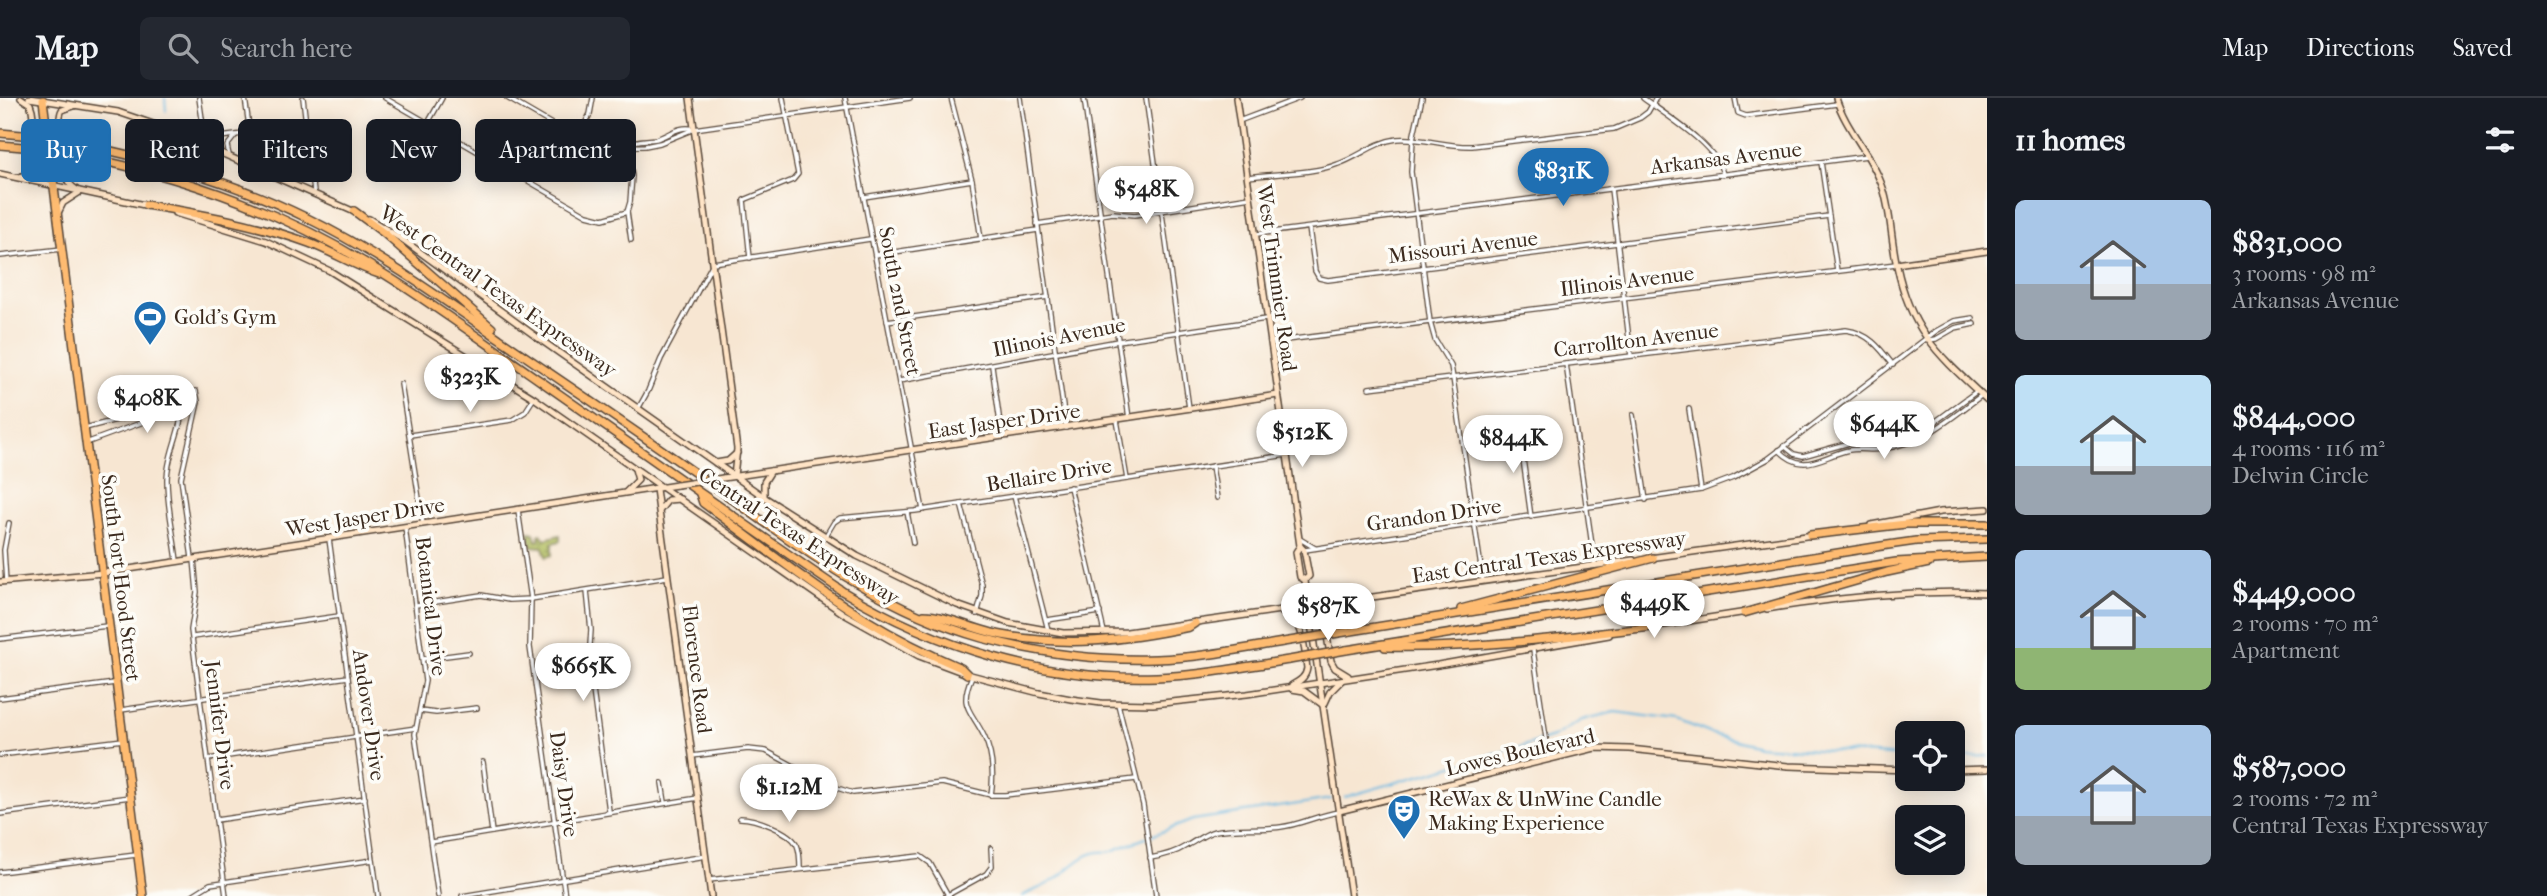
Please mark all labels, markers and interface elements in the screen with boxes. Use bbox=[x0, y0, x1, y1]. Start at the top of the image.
search box bbox=[140, 17, 630, 80]
text: Map bbox=[35, 29, 98, 68]
icon: search bbox=[164, 29, 202, 67]
text: Search here bbox=[220, 33, 352, 64]
text: Map bbox=[2222, 34, 2268, 62]
text: Directions bbox=[2306, 34, 2414, 62]
text: Saved bbox=[2452, 34, 2512, 62]
chip: Buy bbox=[21, 119, 111, 182]
chip: Rent bbox=[125, 119, 224, 182]
chip: Filters bbox=[238, 119, 352, 182]
chip: New bbox=[366, 119, 461, 182]
chip: Apartment bbox=[475, 119, 636, 182]
icon: filters bbox=[2481, 121, 2519, 159]
text: 11 homes bbox=[2015, 123, 2125, 158]
street label: Arkansas Avenue bbox=[1648, 137, 1803, 179]
pin: $831K bbox=[1514, 148, 1612, 208]
text: $831K bbox=[1534, 157, 1592, 184]
pin: $548K bbox=[1097, 166, 1195, 226]
text: $548K bbox=[1114, 175, 1178, 202]
street label: West Trimmier Road bbox=[1252, 182, 1302, 374]
street label: West Central Texas Expressway bbox=[374, 199, 622, 383]
street label: South 2nd Street bbox=[874, 225, 926, 378]
text: $831,000 bbox=[2232, 225, 2342, 260]
street label: Missouri Avenue bbox=[1387, 226, 1539, 268]
icon: home bbox=[2071, 228, 2155, 312]
text: 3 rooms · 98 m² bbox=[2232, 260, 2376, 287]
street label: Illinois Avenue bbox=[1559, 261, 1695, 301]
text: Arkansas Avenue bbox=[2232, 287, 2399, 314]
sports icon: Gold's Gym bbox=[131, 298, 169, 347]
place label: Gold's Gym bbox=[174, 305, 277, 329]
street label: Illinois Avenue bbox=[991, 312, 1127, 362]
street label: Carrollton Avenue bbox=[1552, 318, 1720, 362]
pin: $323K bbox=[421, 354, 519, 414]
text: $323K bbox=[440, 363, 500, 390]
pin: $408K bbox=[98, 376, 196, 435]
text: $408K bbox=[113, 384, 181, 411]
street label: East Jasper Drive bbox=[926, 398, 1082, 444]
text: $844,000 bbox=[2232, 400, 2356, 435]
pin: $644K bbox=[1835, 402, 1933, 461]
icon: home bbox=[2071, 403, 2155, 487]
pin: $512K bbox=[1253, 410, 1351, 469]
text: $644K bbox=[1849, 410, 1919, 437]
pin: $844K bbox=[1464, 416, 1562, 475]
text: $512K bbox=[1272, 418, 1332, 445]
text: $844K bbox=[1479, 424, 1547, 451]
text: 4 rooms · 116 m² bbox=[2232, 435, 2385, 462]
street label: Bellaire Drive bbox=[985, 453, 1113, 497]
street label: Central Texas Expressway bbox=[694, 462, 904, 610]
text: Delwin Circle bbox=[2232, 462, 2369, 489]
street label: South Fort Hood Street bbox=[96, 473, 146, 684]
street label: West Jasper Drive bbox=[283, 493, 446, 542]
street label: Grandon Drive bbox=[1365, 494, 1503, 536]
street label: East Central Texas Expressway bbox=[1410, 526, 1688, 588]
street label: Botanical Drive bbox=[411, 535, 451, 677]
text: $449,000 bbox=[2232, 575, 2356, 610]
icon: home bbox=[2071, 578, 2155, 662]
pin: $449K bbox=[1605, 580, 1703, 640]
pin: $587K bbox=[1279, 584, 1377, 643]
text: $449K bbox=[1620, 589, 1688, 616]
text: $587K bbox=[1297, 592, 1359, 619]
street label: Florence Road bbox=[677, 603, 717, 735]
text: 2 rooms · 70 m² bbox=[2232, 610, 2378, 637]
text: Apartment bbox=[2232, 637, 2340, 664]
pin: $665K bbox=[534, 644, 632, 703]
street label: Andover Drive bbox=[348, 647, 390, 782]
text: $665K bbox=[551, 652, 615, 679]
street label: Jennifer Drive bbox=[200, 657, 240, 791]
map controls bbox=[1895, 721, 1965, 875]
button: locate bbox=[1895, 721, 1965, 791]
street label: Lowes Boulevard bbox=[1443, 723, 1598, 781]
street label: Daisy Drive bbox=[545, 730, 583, 838]
text: $587,000 bbox=[2232, 750, 2346, 785]
icon: home bbox=[2071, 753, 2155, 837]
pin: $1.12M bbox=[732, 764, 846, 824]
text: $1.12M bbox=[756, 773, 822, 800]
text: 2 rooms · 72 m² bbox=[2232, 785, 2377, 812]
place label: ReWax & UnWine Candle Making Experience bbox=[1428, 787, 1662, 835]
theatre icon: ReWax & UnWine Candle Making Experience bbox=[1385, 792, 1423, 841]
button: layers bbox=[1895, 805, 1965, 875]
text: Central Texas Expressway bbox=[2232, 812, 2489, 839]

